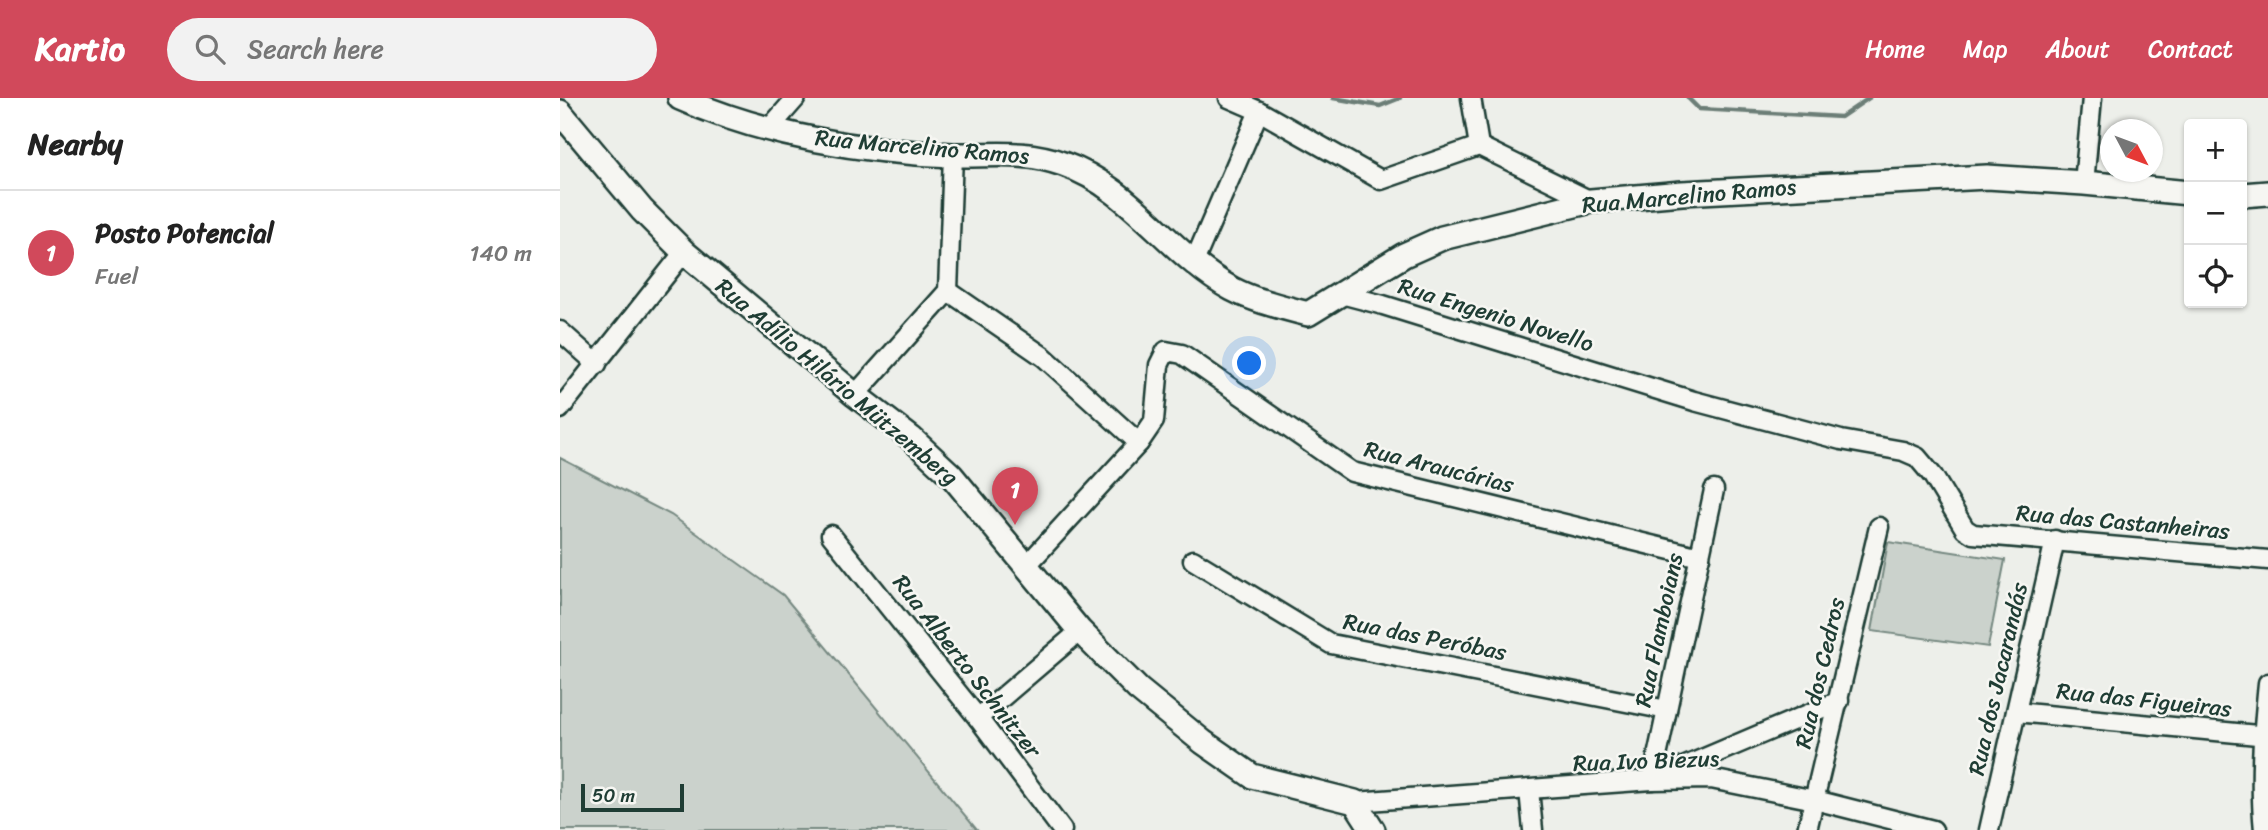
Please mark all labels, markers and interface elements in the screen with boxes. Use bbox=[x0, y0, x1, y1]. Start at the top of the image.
search box bbox=[167, 18, 657, 81]
text: Kartio bbox=[35, 20, 125, 78]
text: Search here bbox=[247, 26, 384, 72]
text: Home bbox=[1865, 28, 1925, 70]
text: Map bbox=[1963, 28, 2007, 70]
text: About bbox=[2045, 28, 2110, 70]
text: Contact bbox=[2148, 28, 2233, 70]
icon: search bbox=[191, 30, 229, 68]
text: Nearby bbox=[28, 117, 123, 171]
street label: Rua Marcelino Ramos bbox=[813, 117, 1031, 177]
north arrow bbox=[2100, 119, 2163, 182]
map controls bbox=[2184, 119, 2247, 308]
button: + bbox=[2184, 119, 2247, 182]
street label: Rua Marcelino Ramos bbox=[1580, 166, 1798, 226]
button: − bbox=[2184, 182, 2247, 245]
text: Posto Potencial bbox=[95, 210, 274, 256]
text: 1 bbox=[46, 233, 56, 274]
text: 140 m bbox=[470, 233, 532, 274]
button: locate bbox=[2184, 245, 2247, 308]
text: Fuel bbox=[95, 256, 138, 297]
street label: Rua Engenio Novello bbox=[1393, 266, 1599, 364]
street label: Rua Adílio Hilário Mützemberg bbox=[706, 267, 968, 497]
your location bbox=[1232, 346, 1266, 380]
street label: Rua Araucárias bbox=[1360, 429, 1519, 506]
pin: 1 bbox=[992, 467, 1038, 525]
street label: Rua das Castanheiras bbox=[2014, 492, 2232, 552]
street label: Rua Flamboians bbox=[1623, 549, 1695, 711]
street label: Rua Alberto Schnitzer bbox=[882, 565, 1053, 768]
street label: Rua dos Jacarandás bbox=[1956, 578, 2040, 780]
street label: Rua dos Cedros bbox=[1783, 593, 1857, 753]
street label: Rua das Peróbas bbox=[1340, 601, 1511, 673]
street label: Rua das Figueiras bbox=[2054, 670, 2234, 730]
street label: Rua Ivo Biezus bbox=[1572, 738, 1720, 784]
text: 50 m bbox=[592, 779, 635, 812]
scale bar bbox=[581, 781, 684, 813]

